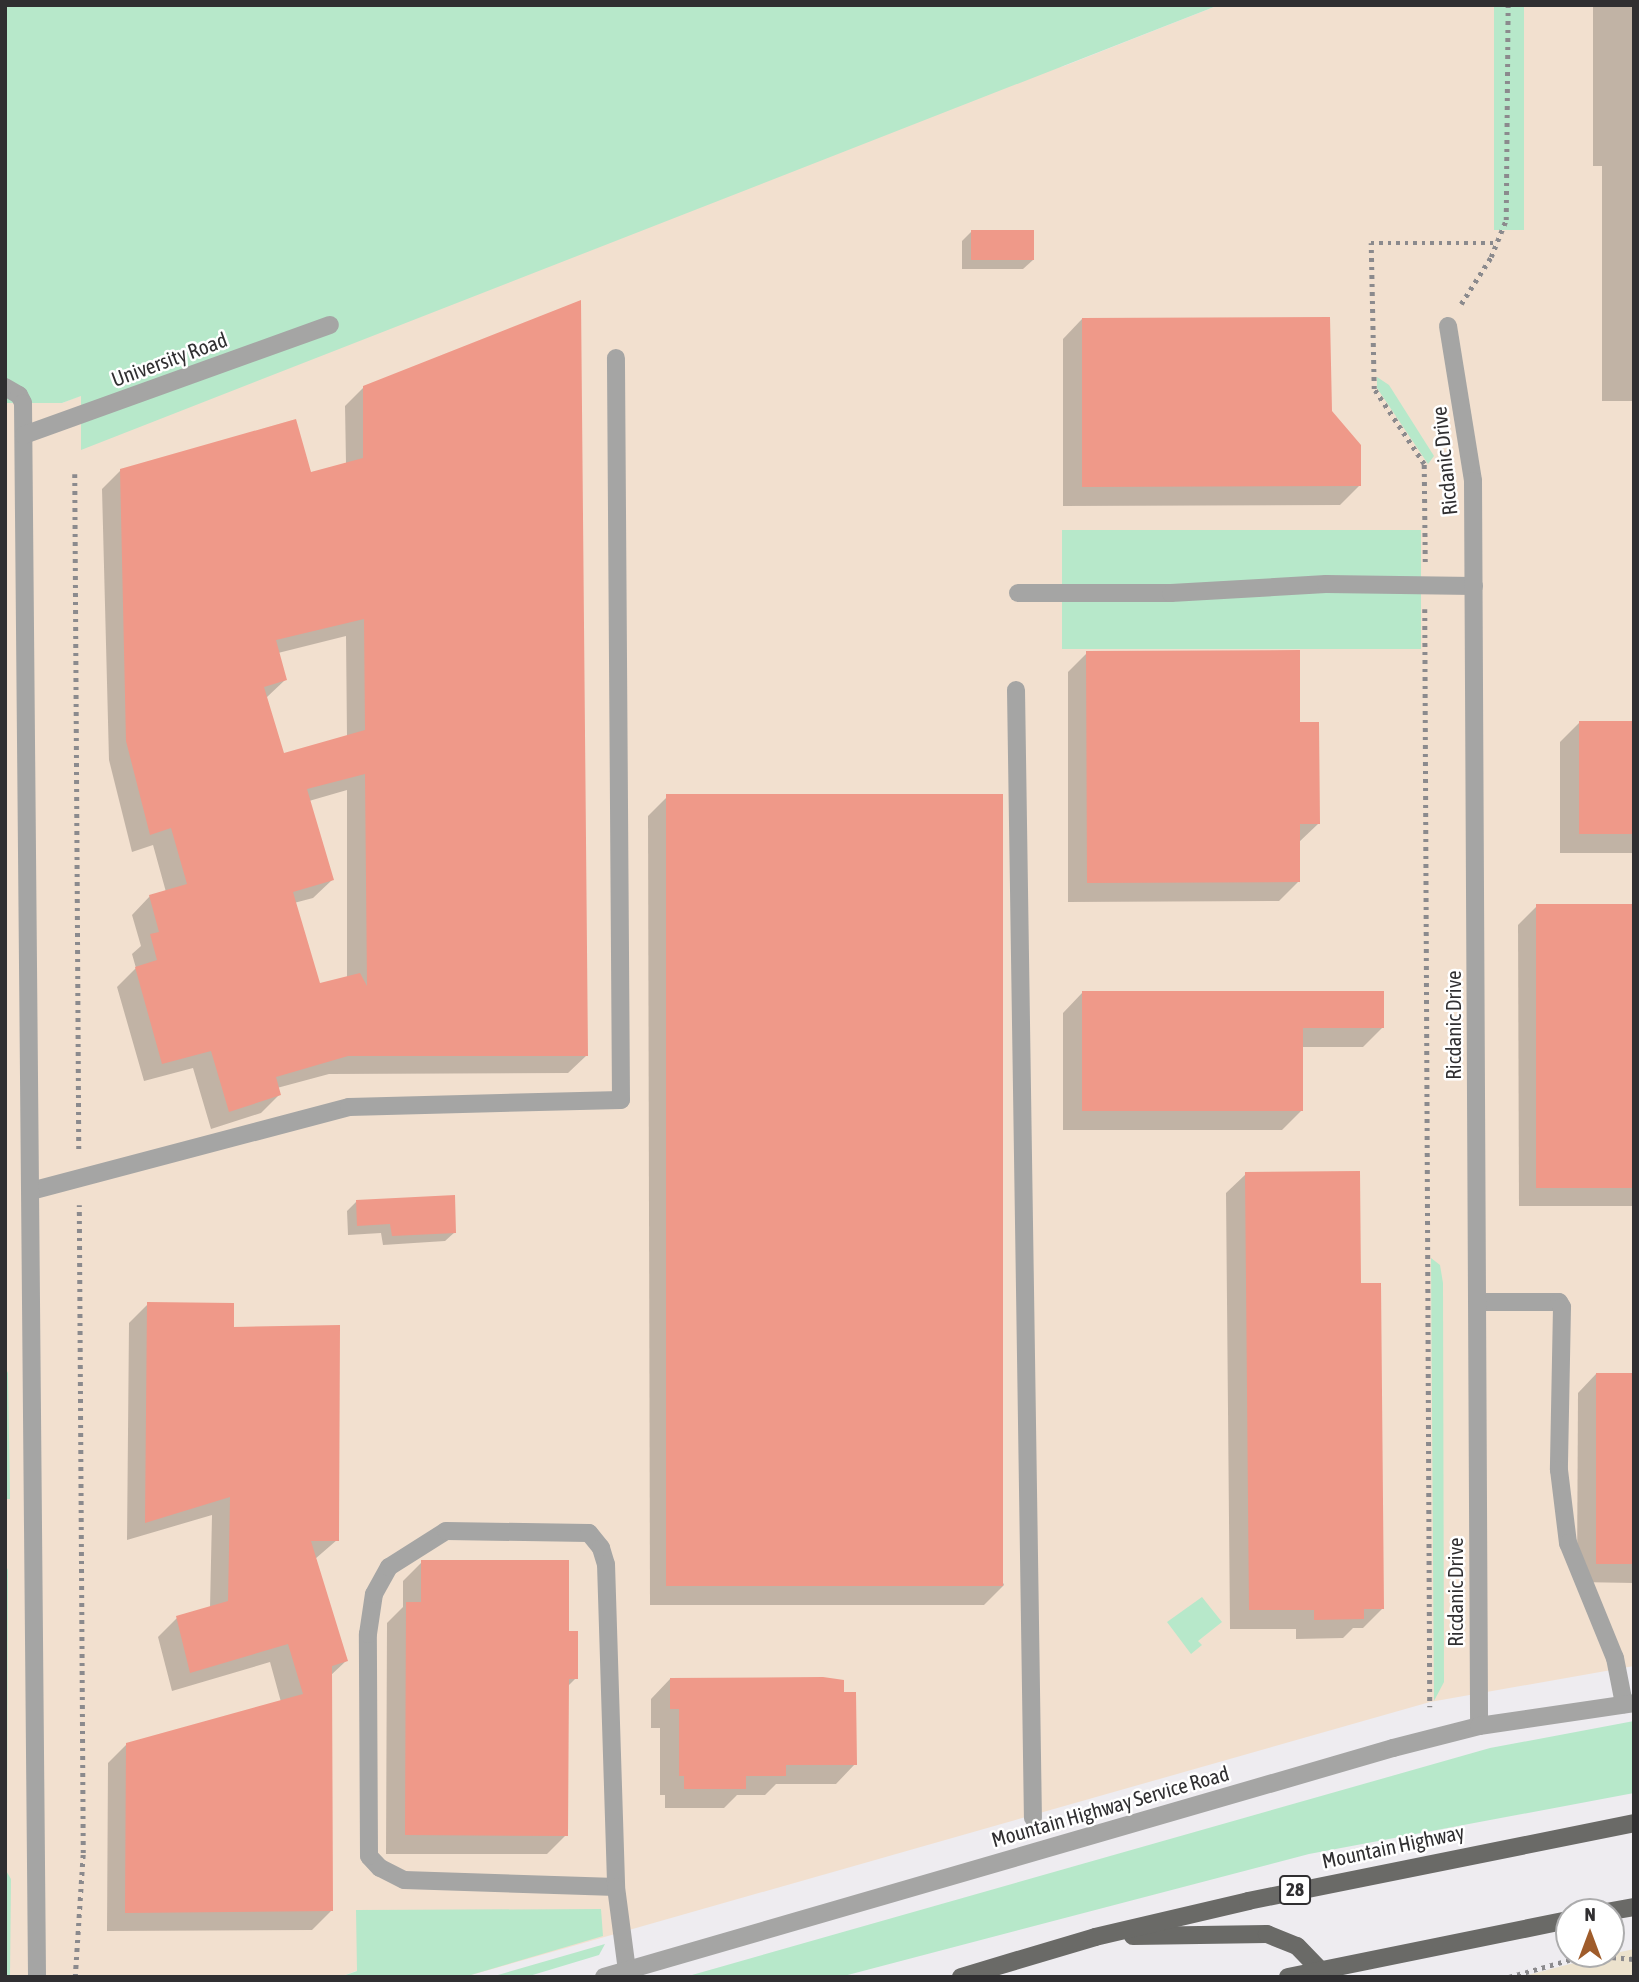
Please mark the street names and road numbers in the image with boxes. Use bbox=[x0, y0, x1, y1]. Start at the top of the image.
street label: University Road bbox=[108, 326, 230, 392]
street label: Ricdanic Drive bbox=[1426, 405, 1462, 517]
street label: Ricdanic Drive bbox=[1440, 970, 1466, 1080]
street label: Ricdanic Drive bbox=[1442, 1537, 1468, 1647]
street label: Mountain Highway Service Road bbox=[988, 1760, 1232, 1852]
street label: Mountain Highway bbox=[1319, 1819, 1467, 1873]
road number: 28 bbox=[1278, 1874, 1312, 1906]

